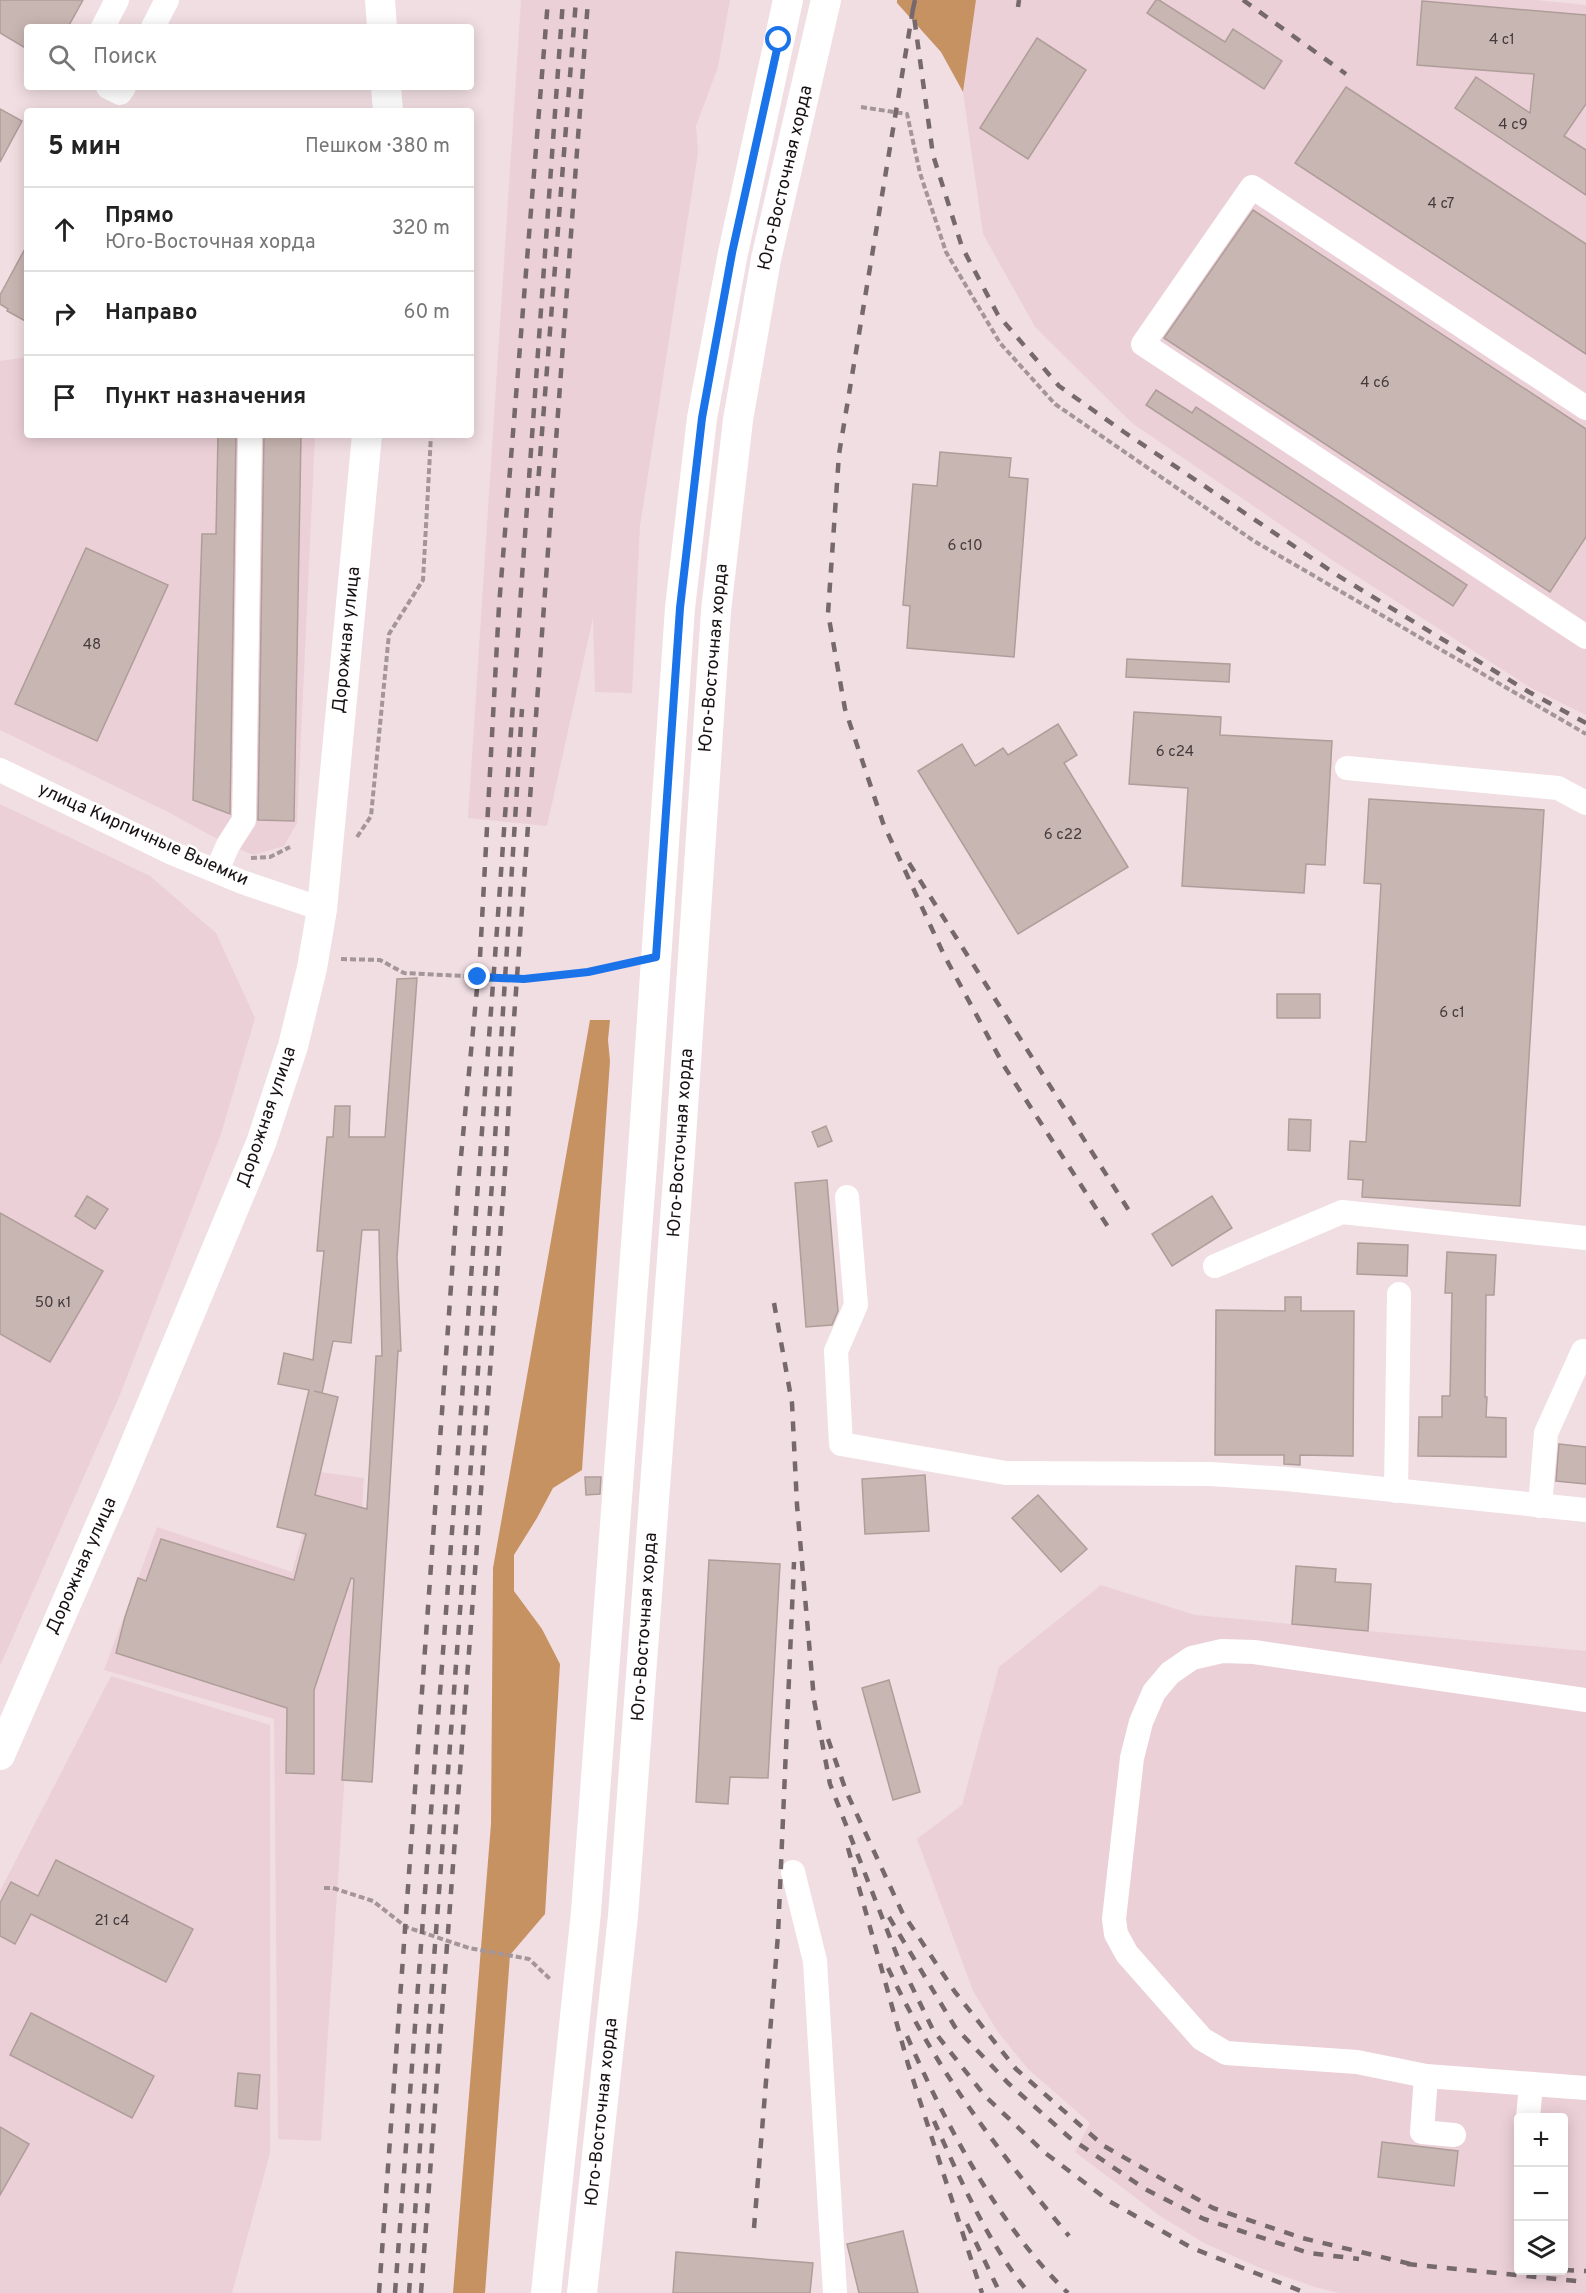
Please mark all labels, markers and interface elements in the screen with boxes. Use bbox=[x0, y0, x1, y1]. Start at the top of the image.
search box bbox=[24, 24, 474, 90]
route start bbox=[765, 26, 791, 52]
house number: 4 с1 bbox=[1489, 31, 1515, 50]
icon: search bbox=[45, 41, 78, 74]
text: Поиск bbox=[93, 44, 157, 71]
street label: Юго-Восточная хорда bbox=[753, 83, 819, 273]
house number: 4 с9 bbox=[1498, 116, 1528, 135]
text: 5 мин bbox=[48, 131, 121, 164]
text: Пешком · 380 m bbox=[305, 134, 450, 160]
house number: 4 с7 bbox=[1428, 195, 1455, 214]
text: Прямо bbox=[105, 203, 174, 230]
icon: ahead bbox=[48, 213, 81, 246]
text: 320 m bbox=[392, 216, 450, 242]
text: Юго-Восточная хорда bbox=[105, 230, 316, 256]
icon: right bbox=[48, 297, 81, 330]
text: Направо bbox=[105, 300, 197, 327]
text: 60 m bbox=[404, 300, 450, 326]
house number: 4 с6 bbox=[1360, 374, 1390, 393]
icon: arrive bbox=[48, 381, 81, 414]
text: Пункт назначения bbox=[105, 384, 306, 411]
house number: 6 с10 bbox=[947, 537, 983, 556]
street label: Юго-Восточная хорда bbox=[694, 563, 734, 753]
street label: Дорожная улица bbox=[328, 565, 366, 715]
house number: 48 bbox=[83, 636, 101, 655]
house number: 6 с24 bbox=[1156, 743, 1194, 762]
street label: улица Кирпичные Выемки bbox=[34, 778, 252, 892]
house number: 6 с22 bbox=[1044, 826, 1082, 845]
route end bbox=[464, 963, 490, 989]
house number: 6 с1 bbox=[1439, 1004, 1465, 1023]
street label: Дорожная улица bbox=[232, 1043, 302, 1191]
street label: Юго-Восточная хорда bbox=[663, 1048, 699, 1238]
house number: 50 к1 bbox=[35, 1294, 71, 1313]
street label: Дорожная улица bbox=[41, 1494, 123, 1638]
street label: Юго-Восточная хорда bbox=[627, 1532, 663, 1722]
house number: 21 с4 bbox=[94, 1912, 130, 1931]
street label: Юго-Восточная хорда bbox=[581, 2017, 623, 2207]
map controls bbox=[1514, 2113, 1568, 2275]
button: + bbox=[1514, 2113, 1568, 2167]
button: − bbox=[1514, 2167, 1568, 2221]
button: layers bbox=[1514, 2221, 1568, 2275]

